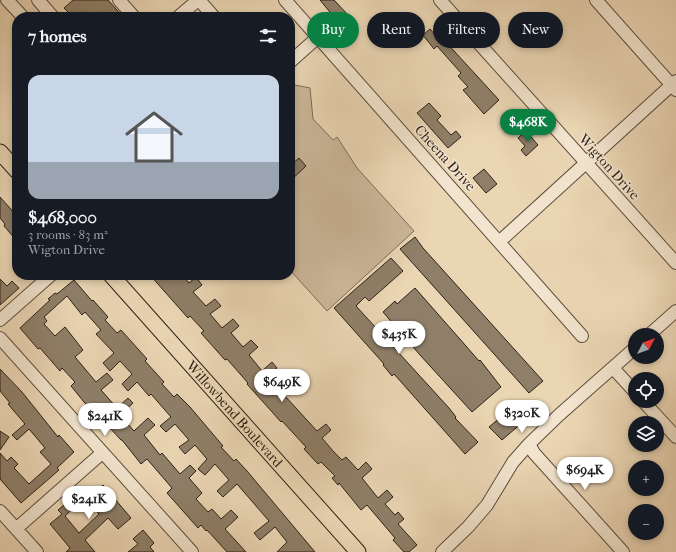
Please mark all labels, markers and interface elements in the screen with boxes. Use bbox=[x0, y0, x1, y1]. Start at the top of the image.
chip: Buy bbox=[307, 12, 359, 48]
chip: Rent bbox=[367, 12, 425, 48]
chip: Filters bbox=[433, 12, 500, 48]
chip: New bbox=[508, 12, 563, 48]
icon: filters bbox=[257, 25, 279, 47]
text: 7 homes bbox=[28, 26, 87, 46]
icon: home bbox=[118, 101, 190, 173]
pin: $468K bbox=[500, 109, 556, 143]
text: $468K bbox=[509, 114, 547, 129]
street label: Cheena Drive bbox=[411, 122, 479, 195]
street label: Wigton Drive bbox=[574, 130, 643, 203]
text: $468,000 bbox=[28, 207, 97, 227]
text: 3 rooms · 83 m² bbox=[28, 227, 108, 242]
text: Wigton Drive bbox=[28, 242, 105, 257]
pin: $435K bbox=[371, 321, 427, 355]
text: $435K bbox=[381, 326, 417, 341]
north arrow bbox=[628, 328, 664, 364]
map controls bbox=[628, 328, 664, 540]
street label: Willowbend Boulevard bbox=[182, 356, 287, 471]
pin: $649K bbox=[254, 369, 310, 403]
button: locate bbox=[628, 372, 664, 408]
text: $649K bbox=[263, 374, 301, 389]
pin: $320K bbox=[494, 400, 550, 434]
pin: $241K bbox=[77, 403, 133, 437]
text: $320K bbox=[504, 405, 540, 420]
text: $241K bbox=[87, 408, 123, 423]
button: layers bbox=[628, 416, 664, 452]
pin: $694K bbox=[557, 457, 613, 491]
button: + bbox=[628, 460, 664, 496]
text: $694K bbox=[566, 462, 604, 477]
pin: $241K bbox=[61, 486, 117, 520]
text: $241K bbox=[71, 491, 107, 506]
button: − bbox=[628, 504, 664, 540]

